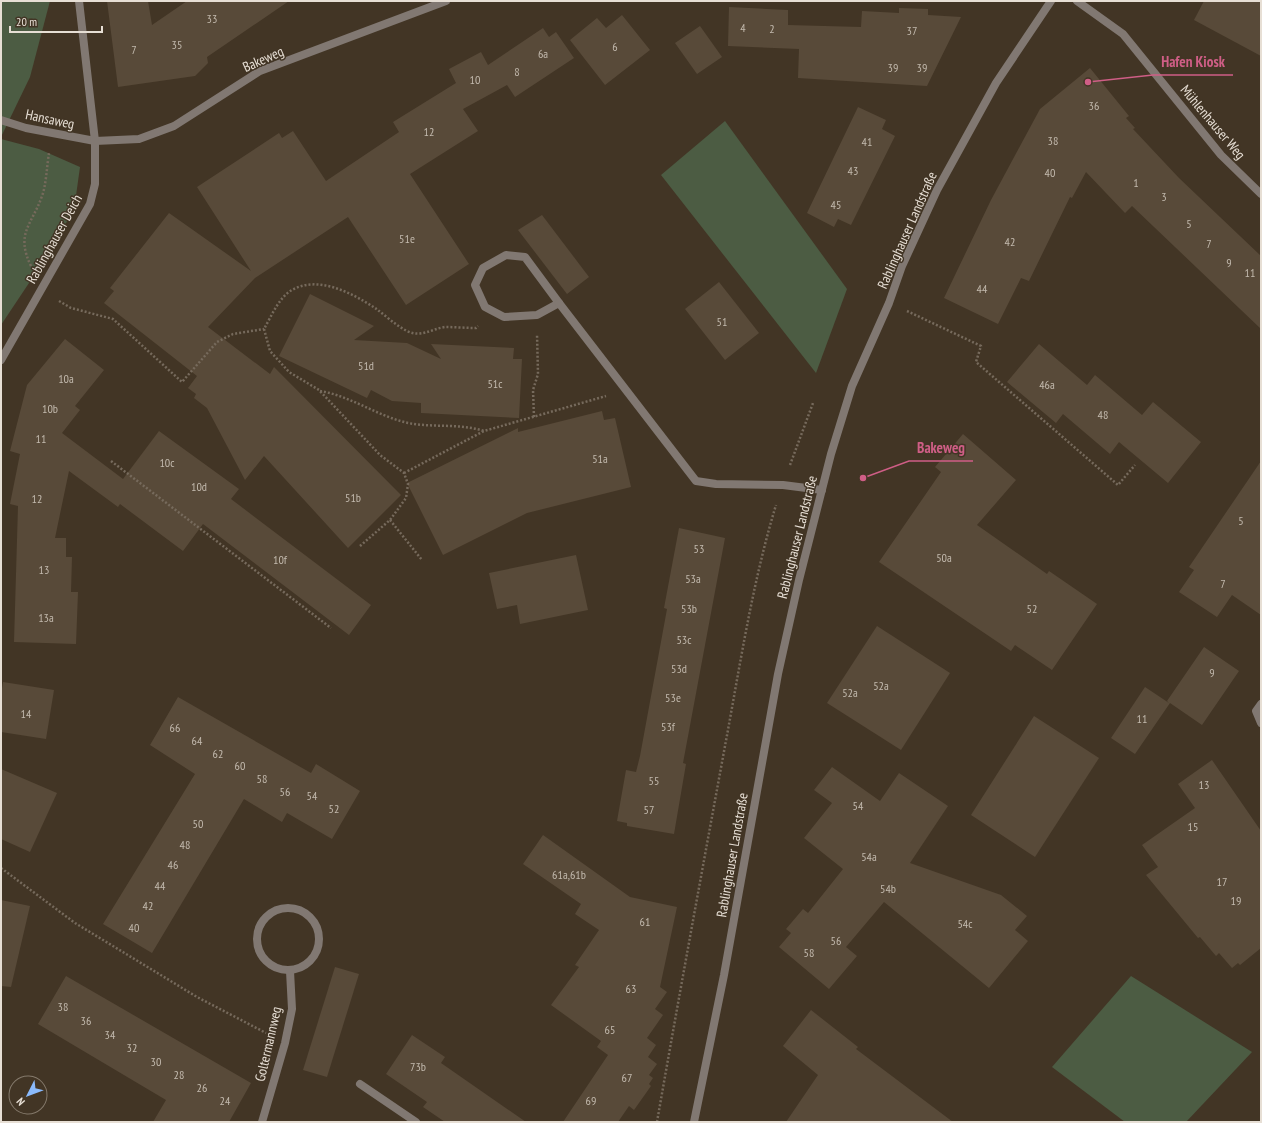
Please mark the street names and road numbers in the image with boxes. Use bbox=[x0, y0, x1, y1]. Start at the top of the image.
street label: Bakeweg bbox=[240, 42, 286, 76]
street label: Mühlenhauser Weg bbox=[1177, 81, 1249, 163]
street label: Hansaweg bbox=[24, 105, 76, 133]
street label: Rablinghauser Landstraße bbox=[873, 169, 941, 291]
street label: Rablinghauser Deich bbox=[22, 191, 86, 287]
street label: Rablinghauser Landstraße bbox=[773, 473, 821, 600]
street label: Rablinghauser Landstraße bbox=[712, 791, 752, 919]
street label: Goltermannweg bbox=[251, 1005, 285, 1083]

